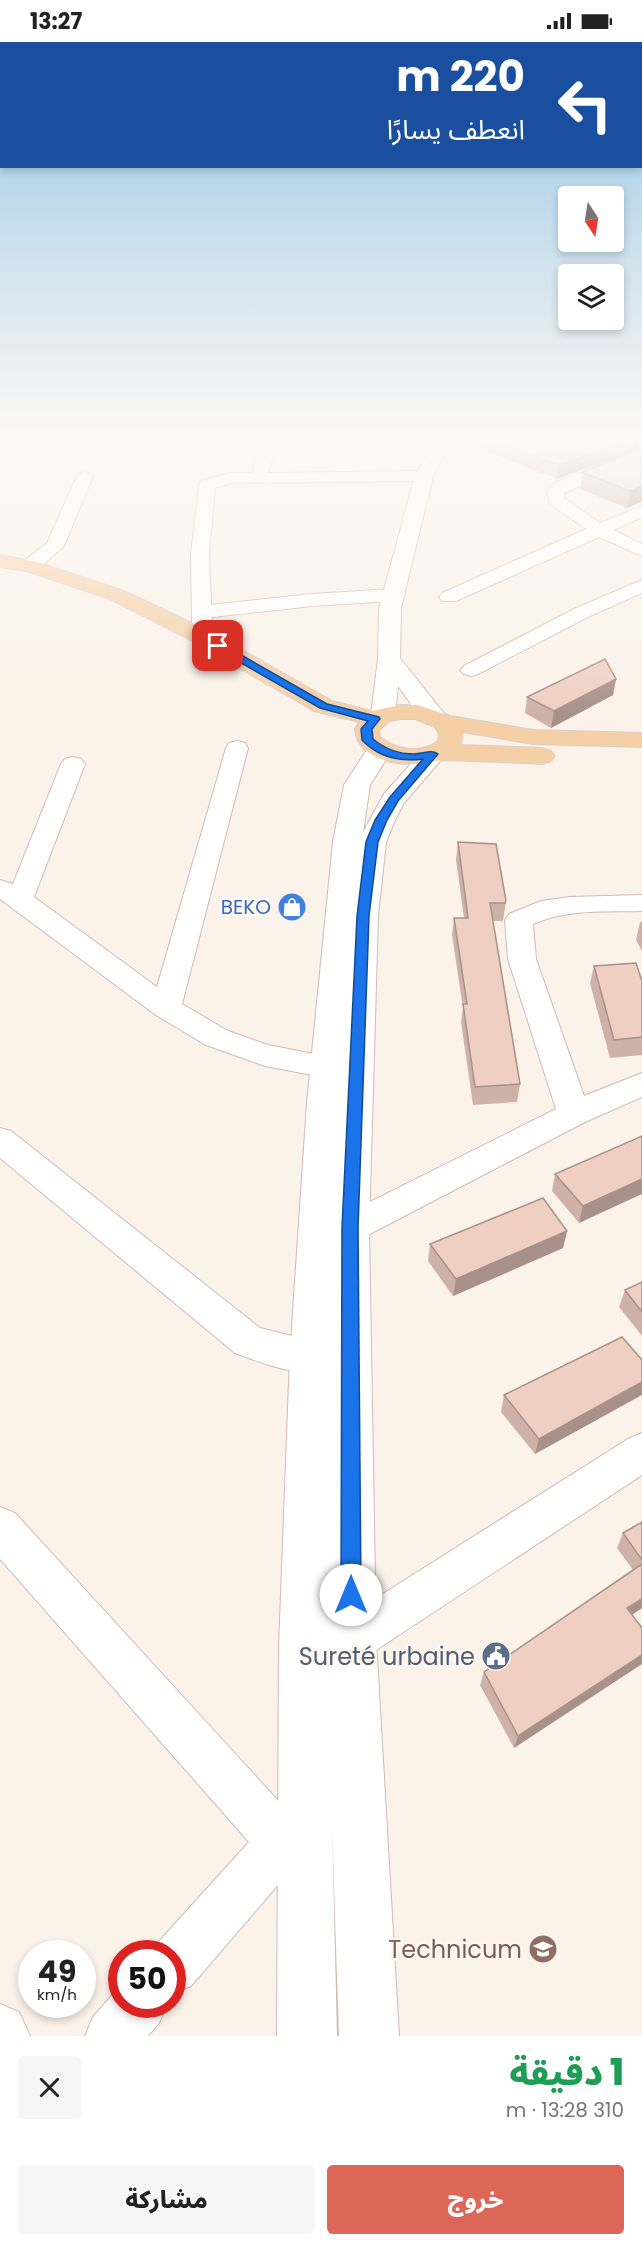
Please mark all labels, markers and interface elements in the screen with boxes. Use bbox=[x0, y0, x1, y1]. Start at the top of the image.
text: 13:27 bbox=[30, 6, 82, 37]
text: 220 m bbox=[396, 47, 525, 106]
icon: left bbox=[546, 66, 624, 144]
text: انعطف يسارًا bbox=[387, 111, 525, 148]
north arrow bbox=[558, 186, 624, 252]
map controls bbox=[558, 186, 624, 330]
button: layers bbox=[558, 264, 624, 330]
pin bbox=[192, 620, 243, 671]
icon: arrive bbox=[201, 629, 234, 662]
shop icon: BEKO bbox=[276, 891, 308, 923]
place label: BEKO bbox=[221, 893, 271, 921]
position arrow bbox=[319, 1563, 383, 1627]
place label: Sureté urbaine bbox=[299, 1640, 475, 1673]
public building icon: Sureté urbaine bbox=[480, 1640, 512, 1672]
place label: Technicum bbox=[388, 1933, 522, 1966]
school or university icon: Technicum bbox=[527, 1933, 559, 1965]
speed limit sign: 50 bbox=[108, 1940, 186, 2018]
text: 49 bbox=[38, 1950, 76, 1993]
text: km/h bbox=[37, 1984, 77, 2005]
text: 1 دقيقة bbox=[509, 2047, 624, 2098]
button: close bbox=[18, 2056, 81, 2119]
text: 310 m · 13:28 bbox=[506, 2096, 624, 2124]
button: مشاركة bbox=[18, 2165, 315, 2234]
button: خروج bbox=[327, 2165, 624, 2234]

